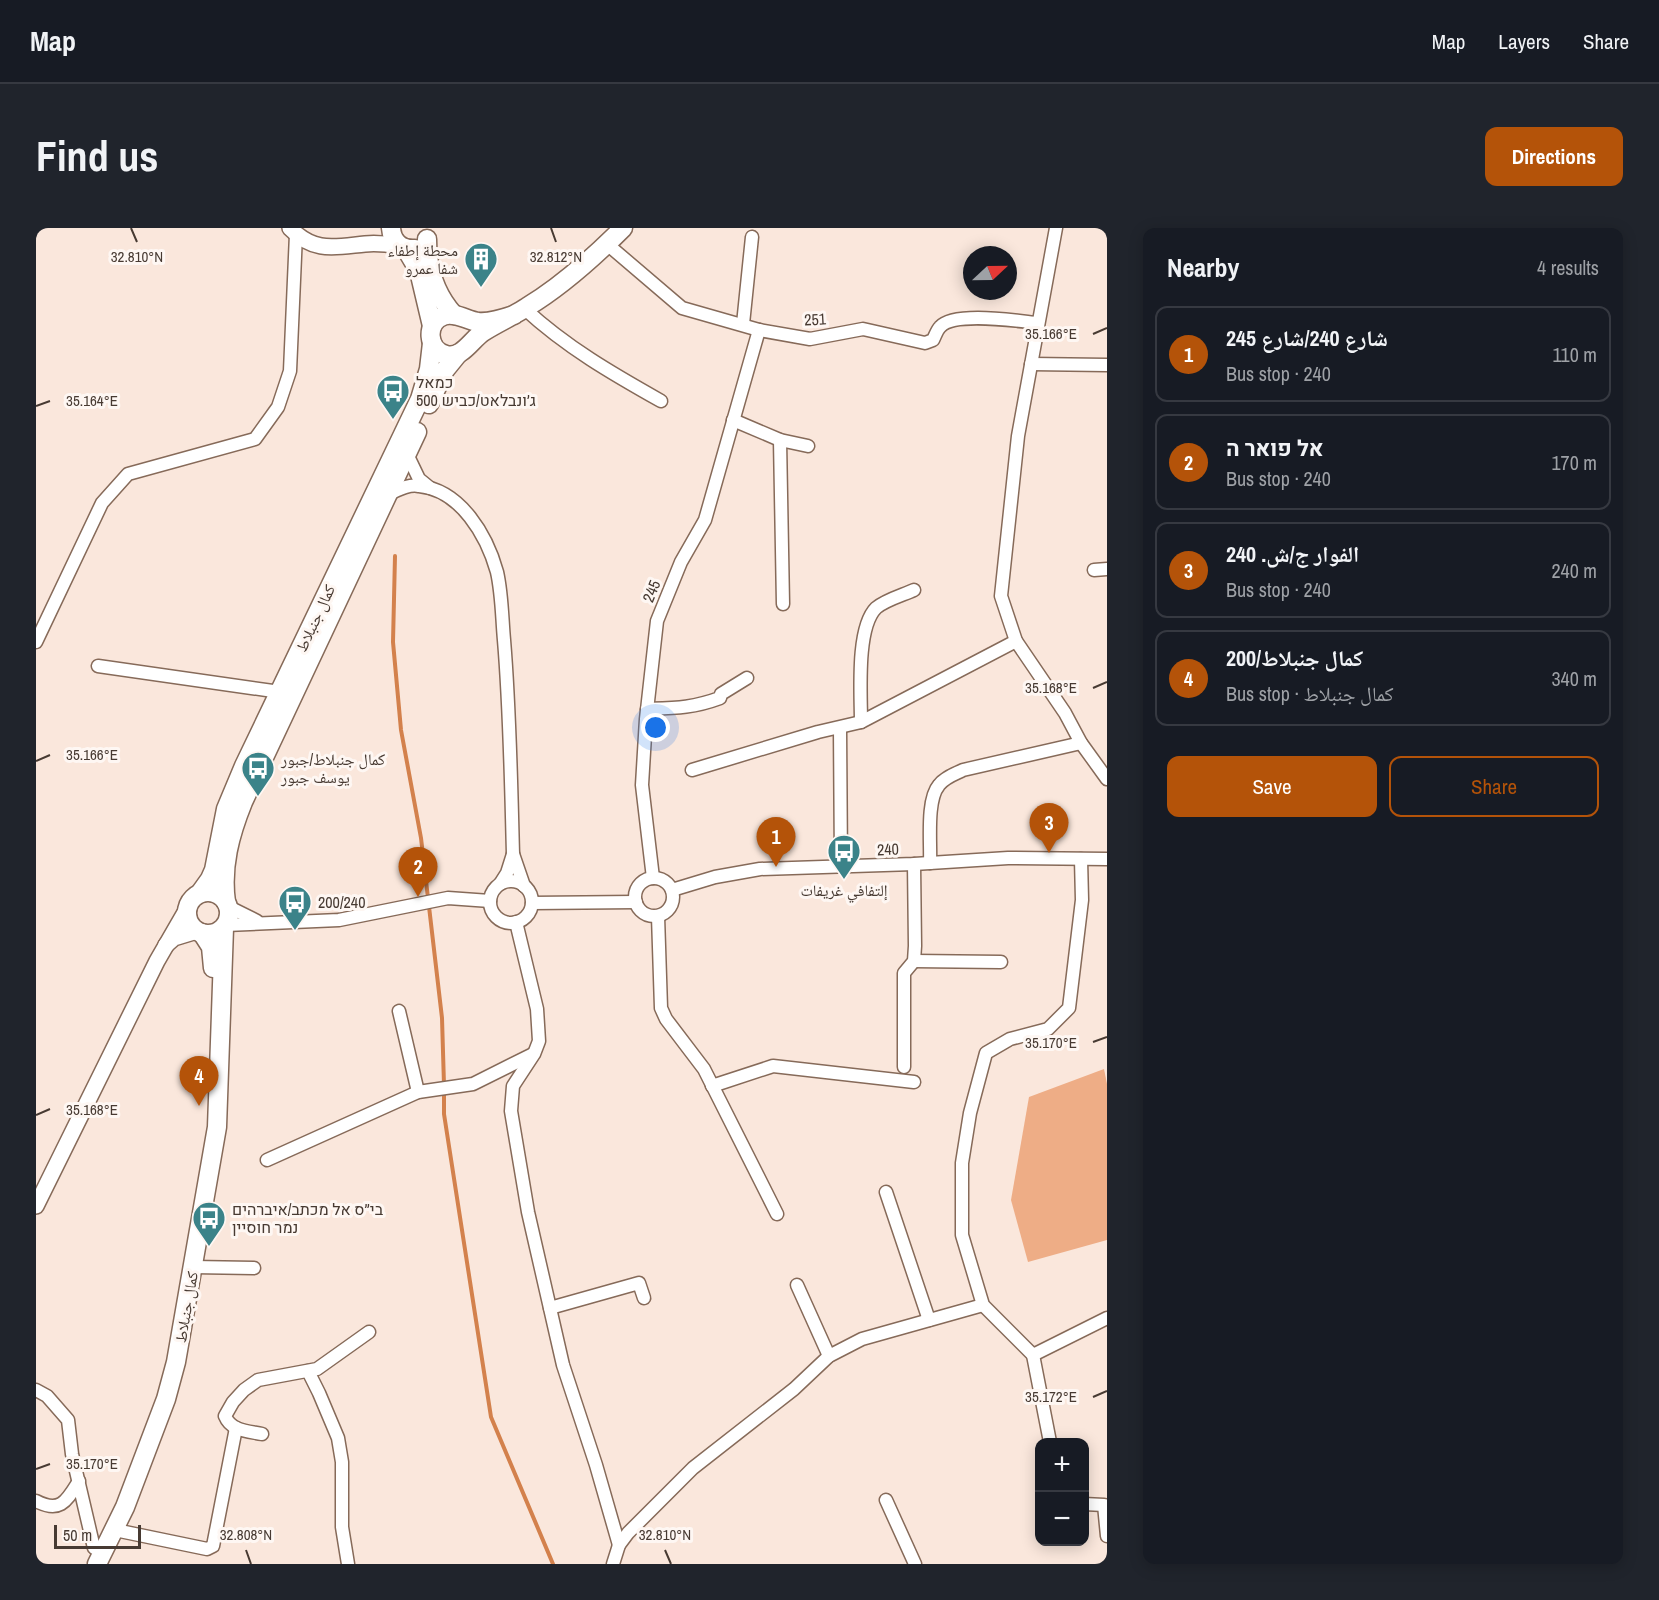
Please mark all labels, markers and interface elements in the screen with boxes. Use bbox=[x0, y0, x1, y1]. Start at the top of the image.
text: Map bbox=[30, 22, 76, 60]
text: Map bbox=[1432, 27, 1465, 56]
text: Layers bbox=[1498, 27, 1550, 56]
text: Share bbox=[1583, 27, 1629, 56]
button: Directions bbox=[1485, 127, 1623, 186]
text: Find us bbox=[36, 128, 158, 184]
place label: محطة إطفاء شفا عمرو bbox=[388, 239, 458, 279]
building icon: محطة إطفاء شفا عمرو bbox=[463, 241, 499, 288]
text: 32.810°N bbox=[111, 246, 163, 267]
text: 32.812°N bbox=[530, 246, 582, 267]
north arrow bbox=[963, 246, 1017, 300]
text: Nearby bbox=[1167, 250, 1239, 285]
text: 4 results bbox=[1537, 254, 1599, 281]
street label: 251 bbox=[803, 307, 827, 331]
text: 35.166°E bbox=[1025, 323, 1077, 344]
text: شارع 240/شارع 245 bbox=[1226, 323, 1388, 353]
text: 1 bbox=[1184, 341, 1193, 368]
text: 110 m bbox=[1553, 341, 1597, 368]
text: Bus stop · 240 bbox=[1226, 360, 1331, 387]
place label: כמאל ג׳ונבלאט/כביש 500 bbox=[416, 371, 536, 411]
bus stop icon: כמאל ג׳ונבלאט/כביש 500 bbox=[375, 373, 411, 420]
text: 35.164°E bbox=[66, 390, 118, 411]
text: אל פואר ה bbox=[1226, 433, 1324, 463]
text: 2 bbox=[1184, 449, 1193, 476]
text: 170 m bbox=[1551, 449, 1597, 476]
text: Bus stop · 240 bbox=[1226, 465, 1331, 492]
text: الفوار ج/ش. 240 bbox=[1226, 539, 1359, 569]
text: 3 bbox=[1184, 557, 1193, 584]
text: 240 m bbox=[1551, 557, 1597, 584]
text: Bus stop · 240 bbox=[1226, 576, 1331, 603]
street label: 245 bbox=[637, 577, 665, 605]
street label: كمال جنبلاط bbox=[290, 580, 340, 655]
text: 200/كمال جنبلاط bbox=[1226, 643, 1363, 673]
text: 4 bbox=[1184, 665, 1193, 692]
text: 340 m bbox=[1551, 665, 1597, 692]
text: 35.168°E bbox=[1025, 677, 1077, 698]
text: Bus stop · كمال جنبلاط bbox=[1226, 680, 1394, 707]
your location bbox=[641, 713, 670, 742]
text: 35.166°E bbox=[66, 744, 118, 765]
place label: كمال جنبلاط/جبور يوسف جبور bbox=[280, 748, 386, 788]
bus stop icon: كمال جنبلاط/جبور يوسف جبور bbox=[240, 750, 276, 797]
button: Save bbox=[1167, 756, 1377, 817]
button: Share bbox=[1389, 756, 1599, 817]
pin: 3 bbox=[1030, 804, 1068, 853]
pin: 1 bbox=[756, 818, 796, 867]
bus stop icon: إلتفافي غريفات bbox=[826, 833, 862, 880]
street label: 240 bbox=[877, 838, 899, 860]
pin: 2 bbox=[398, 848, 437, 897]
place label: إلتفافي غريفات bbox=[800, 879, 888, 903]
bus stop icon: 200/240 bbox=[277, 884, 313, 931]
place label: 200/240 bbox=[318, 891, 365, 913]
text: 35.170°E bbox=[1025, 1032, 1077, 1053]
pin: 4 bbox=[180, 1056, 218, 1106]
text: 35.168°E bbox=[66, 1099, 118, 1120]
place label: בי״ס אל מכתב/איברהים נמר חוסיין bbox=[232, 1198, 384, 1238]
bus stop icon: בי״ס אל מכתב/איברהים נמר חוסיין bbox=[191, 1200, 227, 1247]
street label: كمال جنبلاط bbox=[169, 1269, 203, 1344]
text: 35.172°E bbox=[1025, 1386, 1077, 1407]
map controls bbox=[1035, 1438, 1089, 1546]
button: + bbox=[1035, 1438, 1089, 1492]
text: 35.170°E bbox=[66, 1453, 118, 1474]
button: − bbox=[1035, 1492, 1089, 1546]
scale bar bbox=[54, 1522, 141, 1550]
text: 50 m bbox=[63, 1524, 92, 1546]
text: 32.808°N bbox=[220, 1524, 272, 1545]
text: 32.810°N bbox=[639, 1524, 691, 1545]

